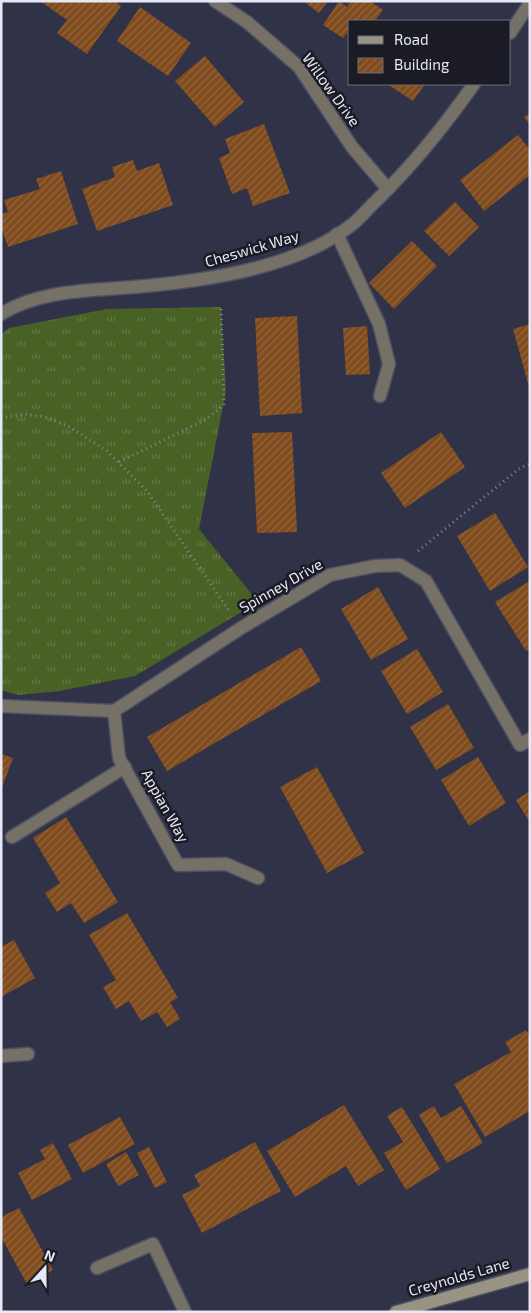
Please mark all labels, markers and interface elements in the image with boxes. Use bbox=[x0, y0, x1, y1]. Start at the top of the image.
legend bbox=[348, 20, 511, 85]
text: Road bbox=[394, 30, 429, 48]
street label: Willow Drive bbox=[299, 49, 364, 130]
text: Building bbox=[394, 55, 450, 73]
street label: Cheswick Way bbox=[203, 226, 301, 270]
street label: Spinney Drive bbox=[236, 554, 325, 616]
street label: Appian Way bbox=[138, 766, 193, 845]
north arrow bbox=[20, 1243, 70, 1293]
text: N bbox=[42, 1246, 58, 1265]
street label: Creynolds Lane bbox=[406, 1253, 511, 1299]

